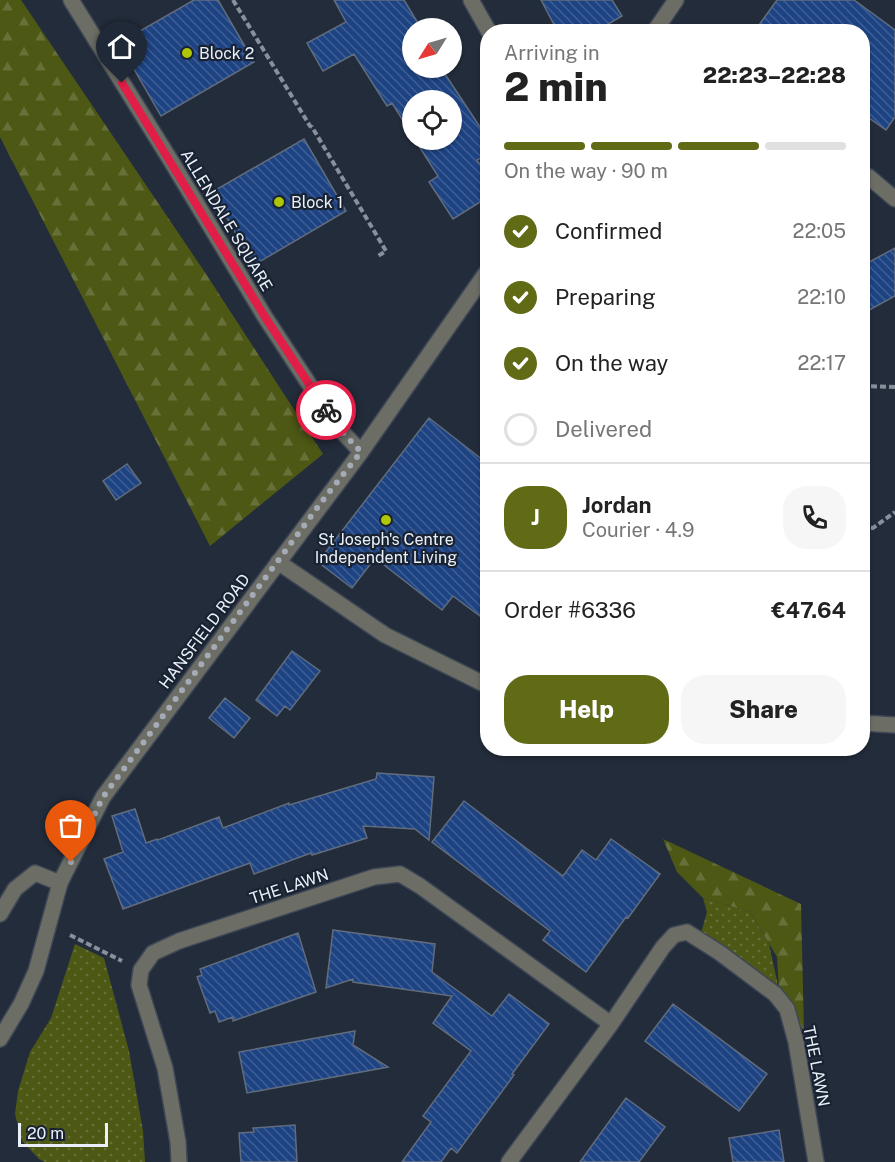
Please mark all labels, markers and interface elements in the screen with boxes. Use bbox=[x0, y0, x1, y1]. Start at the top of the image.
north arrow bbox=[402, 18, 462, 78]
map controls bbox=[402, 18, 462, 150]
pin bbox=[96, 21, 147, 83]
icon: home bbox=[105, 30, 138, 63]
text: Arriving in bbox=[504, 41, 599, 65]
place label: Block 2 bbox=[199, 44, 254, 63]
marker: Block 2 bbox=[180, 46, 194, 60]
text: 22:23–22:28 bbox=[703, 62, 846, 88]
text: 2 min bbox=[504, 64, 608, 110]
button: locate bbox=[402, 90, 462, 150]
street label: ALLENDALE SQUARE bbox=[177, 146, 276, 295]
text: On the way · 90 m bbox=[504, 159, 668, 183]
place label: Block 1 bbox=[291, 193, 343, 212]
marker: Block 1 bbox=[272, 195, 286, 209]
icon: check bbox=[504, 215, 537, 248]
text: Confirmed bbox=[555, 218, 662, 244]
text: 22:05 bbox=[793, 219, 846, 243]
icon: check bbox=[504, 281, 537, 314]
text: Preparing bbox=[555, 284, 656, 310]
text: 22:10 bbox=[797, 285, 846, 309]
icon: check bbox=[504, 347, 537, 380]
text: On the way bbox=[555, 350, 668, 376]
text: 22:17 bbox=[798, 351, 846, 375]
courier bbox=[296, 380, 356, 440]
icon: bike bbox=[310, 394, 343, 427]
text: Delivered bbox=[555, 416, 652, 442]
button: phone bbox=[783, 486, 846, 549]
text: Jordan bbox=[582, 492, 651, 518]
text: J bbox=[531, 504, 540, 530]
marker: St Joseph's Centre Independent Living bbox=[379, 513, 393, 527]
text: Courier · 4.9 bbox=[582, 518, 694, 542]
place label: St Joseph's Centre Independent Living bbox=[315, 530, 457, 567]
street label: HANSFIELD ROAD bbox=[155, 570, 254, 692]
text: Order #6336 bbox=[504, 597, 636, 623]
text: €47.64 bbox=[771, 597, 846, 623]
button: Help bbox=[504, 675, 669, 744]
button: Share bbox=[681, 675, 846, 744]
pin bbox=[45, 800, 96, 862]
icon: bag bbox=[54, 809, 87, 842]
street label: THE LAWN bbox=[247, 865, 331, 908]
street label: THE LAWN bbox=[799, 1024, 834, 1108]
scale bar bbox=[18, 1120, 108, 1148]
text: 20 m bbox=[27, 1124, 64, 1143]

